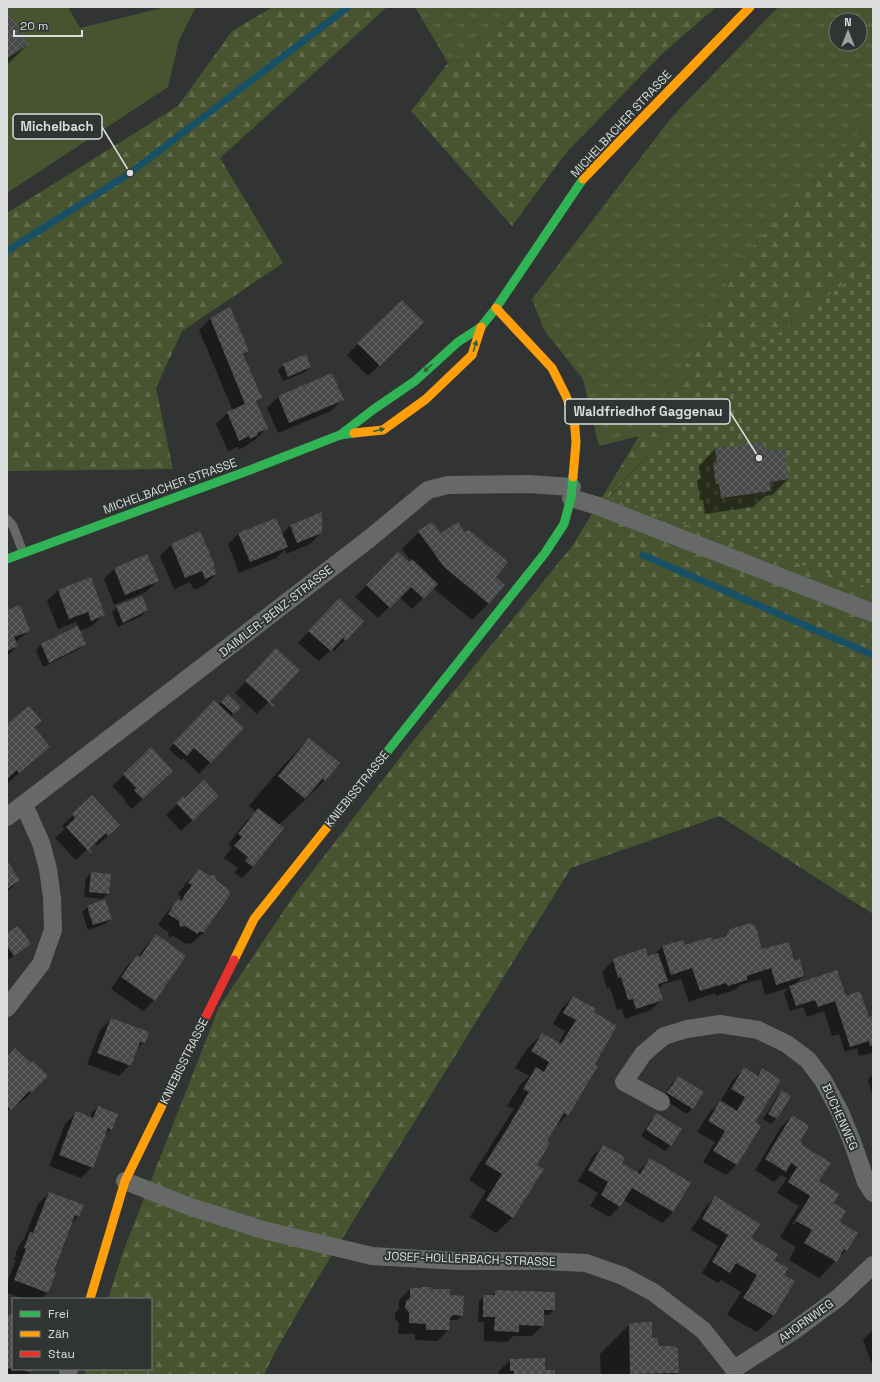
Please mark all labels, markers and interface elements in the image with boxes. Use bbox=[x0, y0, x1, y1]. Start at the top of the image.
scale bar bbox=[14, 12, 82, 38]
north arrow bbox=[828, 12, 868, 52]
text: N bbox=[844, 15, 852, 29]
text: 20 m bbox=[20, 18, 48, 34]
street label: MICHELBACHER STRASSE bbox=[567, 67, 675, 181]
callout: Michelbach bbox=[13, 114, 102, 139]
text: Michelbach bbox=[21, 118, 93, 135]
one-way arrow bbox=[472, 340, 478, 352]
one-way arrow bbox=[423, 364, 433, 373]
callout: Waldfriedhof Gaggenau bbox=[565, 399, 730, 424]
text: Waldfriedhof Gaggenau bbox=[573, 403, 723, 420]
one-way arrow bbox=[372, 426, 385, 432]
street label: MICHELBACHER STRASSE bbox=[101, 454, 239, 518]
street label: DAIMLER-BENZ-STRASSE bbox=[216, 561, 336, 660]
street label: KNIEBISSTRASSE bbox=[321, 747, 393, 830]
street label: KNIEBISSTRASSE bbox=[156, 1015, 212, 1107]
street label: BUCHENWEG bbox=[818, 1081, 862, 1153]
street label: JOSEF-HOLLERBACH-STRASSE bbox=[384, 1248, 556, 1270]
street label: AHORNWEG bbox=[775, 1296, 837, 1346]
legend bbox=[12, 1298, 152, 1370]
text: Frei bbox=[48, 1306, 69, 1322]
text: Zäh bbox=[48, 1326, 69, 1342]
text: Stau bbox=[48, 1346, 75, 1362]

